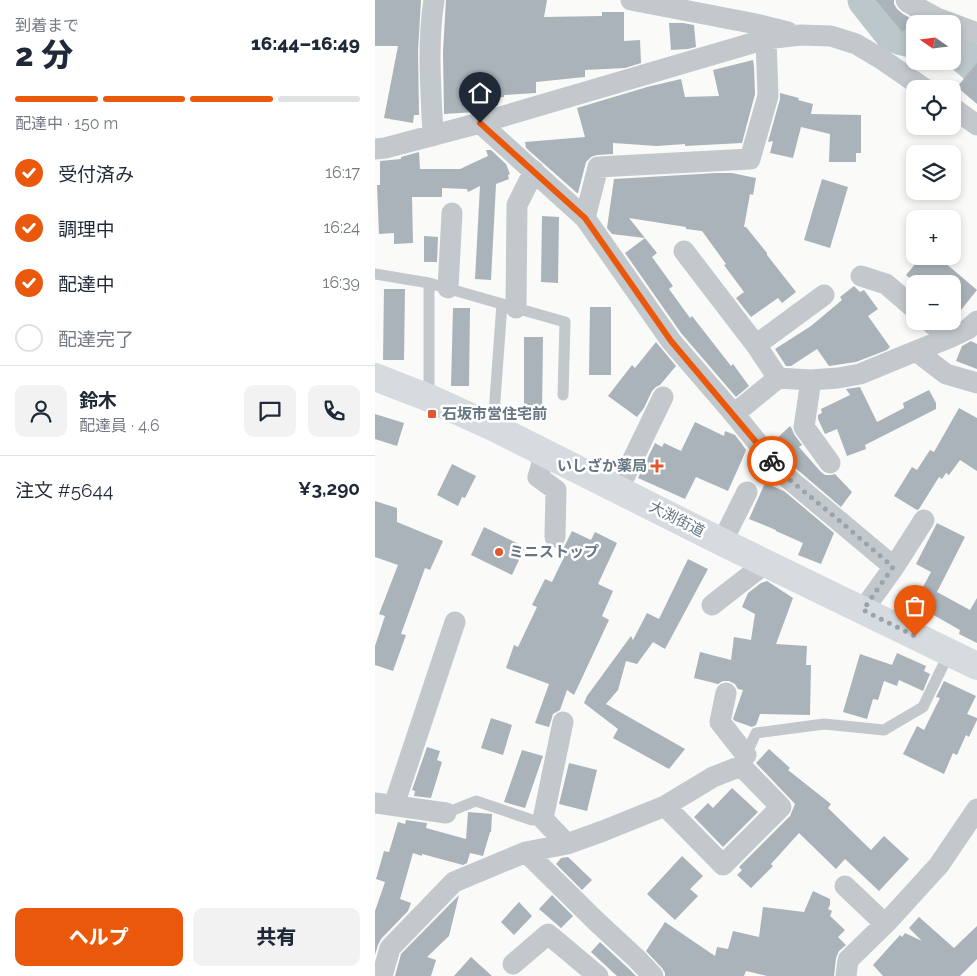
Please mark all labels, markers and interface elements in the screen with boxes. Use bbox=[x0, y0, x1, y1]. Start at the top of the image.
north arrow bbox=[906, 15, 961, 70]
map controls bbox=[906, 15, 961, 330]
text: 到着まで bbox=[15, 16, 79, 35]
text: 16:44–16:49 bbox=[251, 32, 360, 54]
text: 2 分 bbox=[15, 36, 73, 73]
pin bbox=[459, 72, 501, 123]
icon: home bbox=[466, 79, 494, 107]
button: locate bbox=[906, 80, 961, 135]
text: 配達中 · 150 m bbox=[15, 114, 118, 133]
button: layers bbox=[906, 145, 961, 200]
icon: check bbox=[15, 159, 43, 187]
text: 受付済み bbox=[58, 163, 134, 185]
text: 16:17 bbox=[325, 163, 360, 182]
button: + bbox=[906, 210, 961, 265]
icon: check bbox=[15, 214, 43, 242]
text: 調理中 bbox=[58, 218, 115, 240]
text: 16:24 bbox=[323, 218, 360, 237]
icon: check bbox=[15, 269, 43, 297]
text: 配達中 bbox=[58, 273, 115, 295]
text: 16:39 bbox=[323, 273, 360, 292]
button: − bbox=[906, 275, 961, 330]
text: 配達完了 bbox=[58, 328, 134, 350]
button: person bbox=[15, 385, 67, 437]
button: chat bbox=[244, 385, 296, 437]
button: phone bbox=[308, 385, 360, 437]
text: 鈴木 bbox=[79, 389, 117, 411]
place label: 石坂市営住宅前 bbox=[442, 405, 547, 423]
marker: 石坂市営住宅前 bbox=[426, 408, 438, 420]
text: 配達員 · 4.6 bbox=[79, 416, 160, 435]
courier bbox=[747, 436, 797, 486]
icon: bike bbox=[758, 447, 786, 475]
place label: いしざか薬局 bbox=[557, 457, 647, 475]
marker: いしざか薬局 bbox=[651, 460, 663, 472]
text: ¥3,290 bbox=[298, 477, 360, 499]
text: 注文 #5644 bbox=[15, 479, 113, 501]
street label: 大渕街道 bbox=[646, 497, 708, 541]
place label: ミニストップ bbox=[509, 543, 599, 561]
marker: ミニストップ bbox=[493, 546, 505, 558]
pin bbox=[894, 585, 936, 636]
icon: bag bbox=[901, 592, 929, 620]
button: ヘルプ bbox=[15, 908, 183, 966]
button: 共有 bbox=[193, 908, 360, 966]

